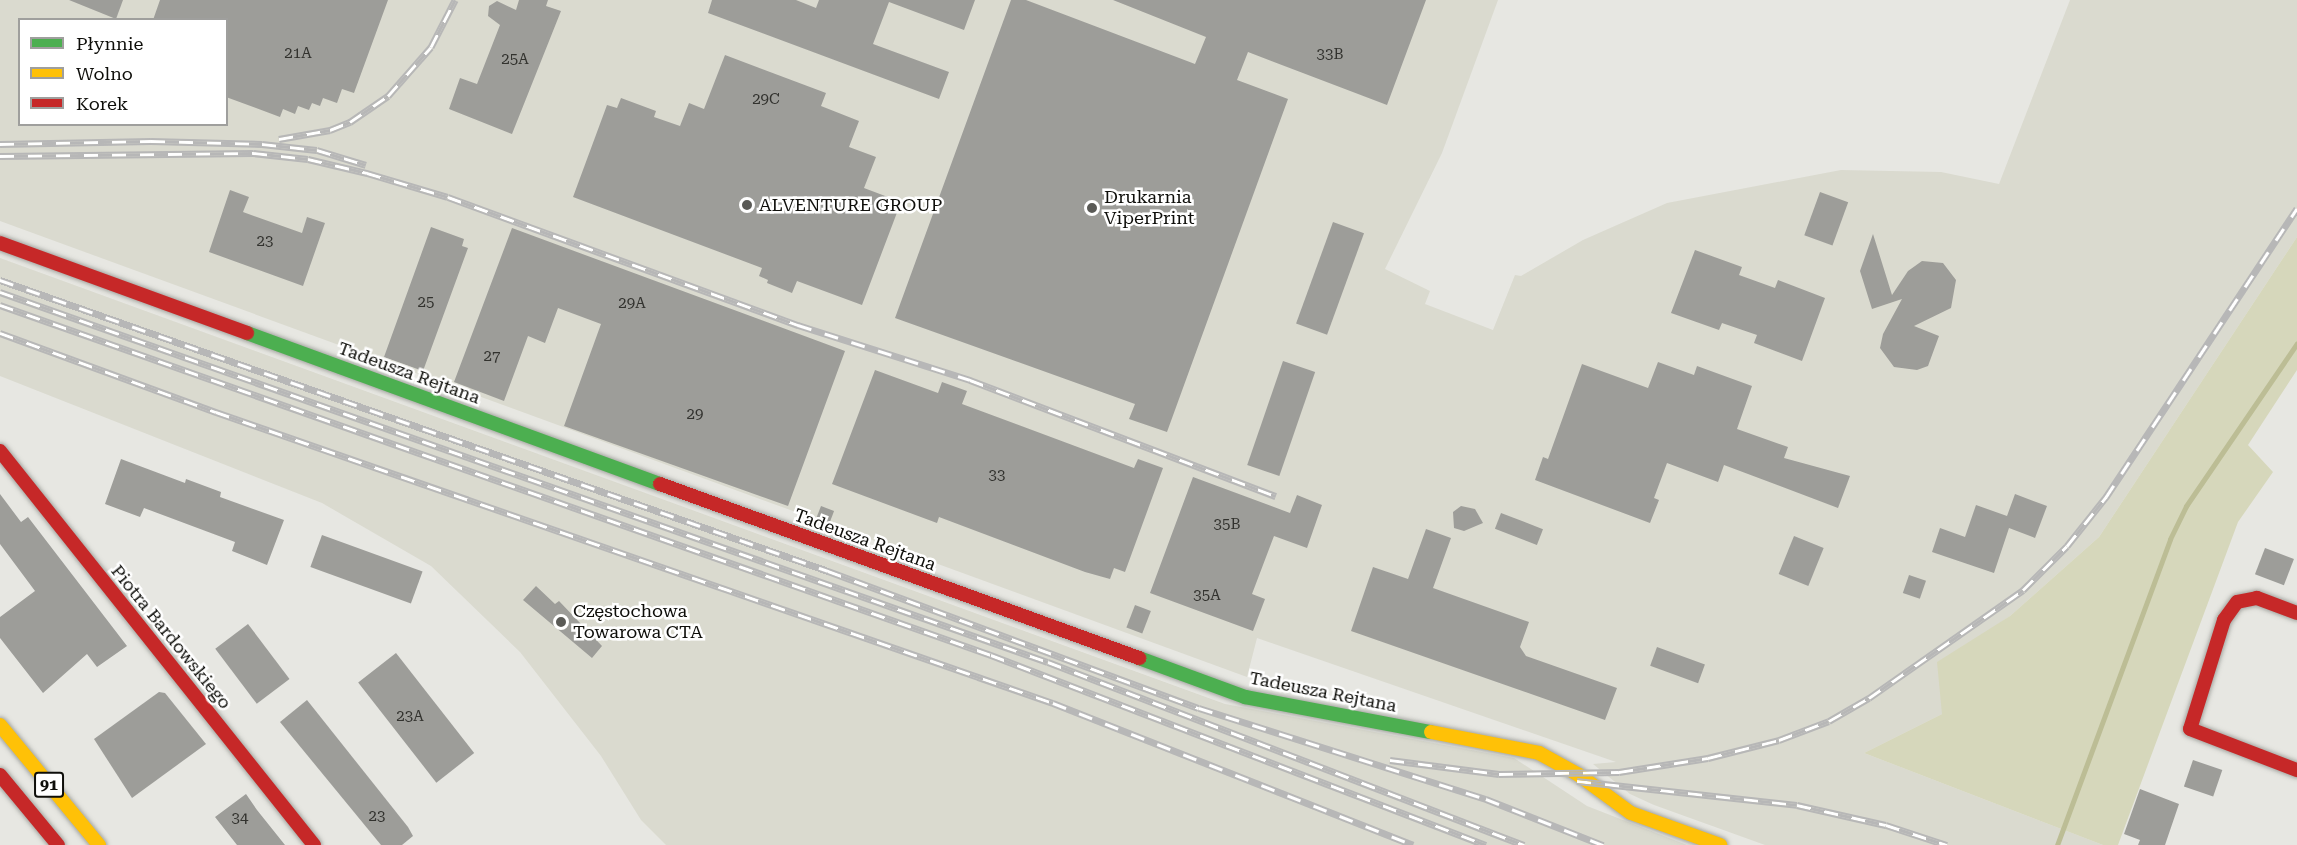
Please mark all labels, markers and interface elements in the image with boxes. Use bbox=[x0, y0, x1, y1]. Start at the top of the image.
legend bbox=[18, 18, 228, 126]
text: Płynnie bbox=[76, 33, 143, 54]
house number: 21A bbox=[284, 45, 312, 63]
house number: 33B bbox=[1317, 46, 1343, 64]
house number: 25A bbox=[501, 51, 529, 69]
text: Wolno bbox=[76, 63, 133, 84]
house number: 29C bbox=[752, 91, 780, 109]
text: Korek bbox=[76, 93, 128, 114]
place label: Drukarnia ViperPrint bbox=[1104, 187, 1194, 230]
place label: ALVENTURE GROUP bbox=[759, 194, 942, 216]
marker: ALVENTURE GROUP bbox=[740, 198, 754, 212]
marker: Drukarnia ViperPrint bbox=[1085, 201, 1099, 215]
house number: 23 bbox=[257, 233, 273, 251]
house number: 25 bbox=[418, 294, 434, 312]
house number: 29A bbox=[618, 295, 646, 313]
street label: Tadeusza Rejtana bbox=[335, 337, 483, 409]
house number: 27 bbox=[484, 348, 500, 366]
house number: 29 bbox=[687, 406, 703, 424]
house number: 33 bbox=[989, 467, 1005, 485]
street label: Tadeusza Rejtana bbox=[791, 504, 939, 576]
house number: 35B bbox=[1214, 516, 1240, 534]
street label: Piotra Bardowskiego bbox=[106, 561, 236, 713]
house number: 35A bbox=[1193, 587, 1221, 605]
place label: Częstochowa Towarowa CTA bbox=[573, 601, 703, 644]
marker: Częstochowa Towarowa CTA bbox=[554, 615, 568, 629]
street label: Tadeusza Rejtana bbox=[1248, 667, 1398, 717]
house number: 23A bbox=[396, 708, 424, 726]
road number: 91 bbox=[34, 772, 64, 798]
house number: 23 bbox=[369, 808, 385, 826]
house number: 34 bbox=[232, 810, 248, 828]

